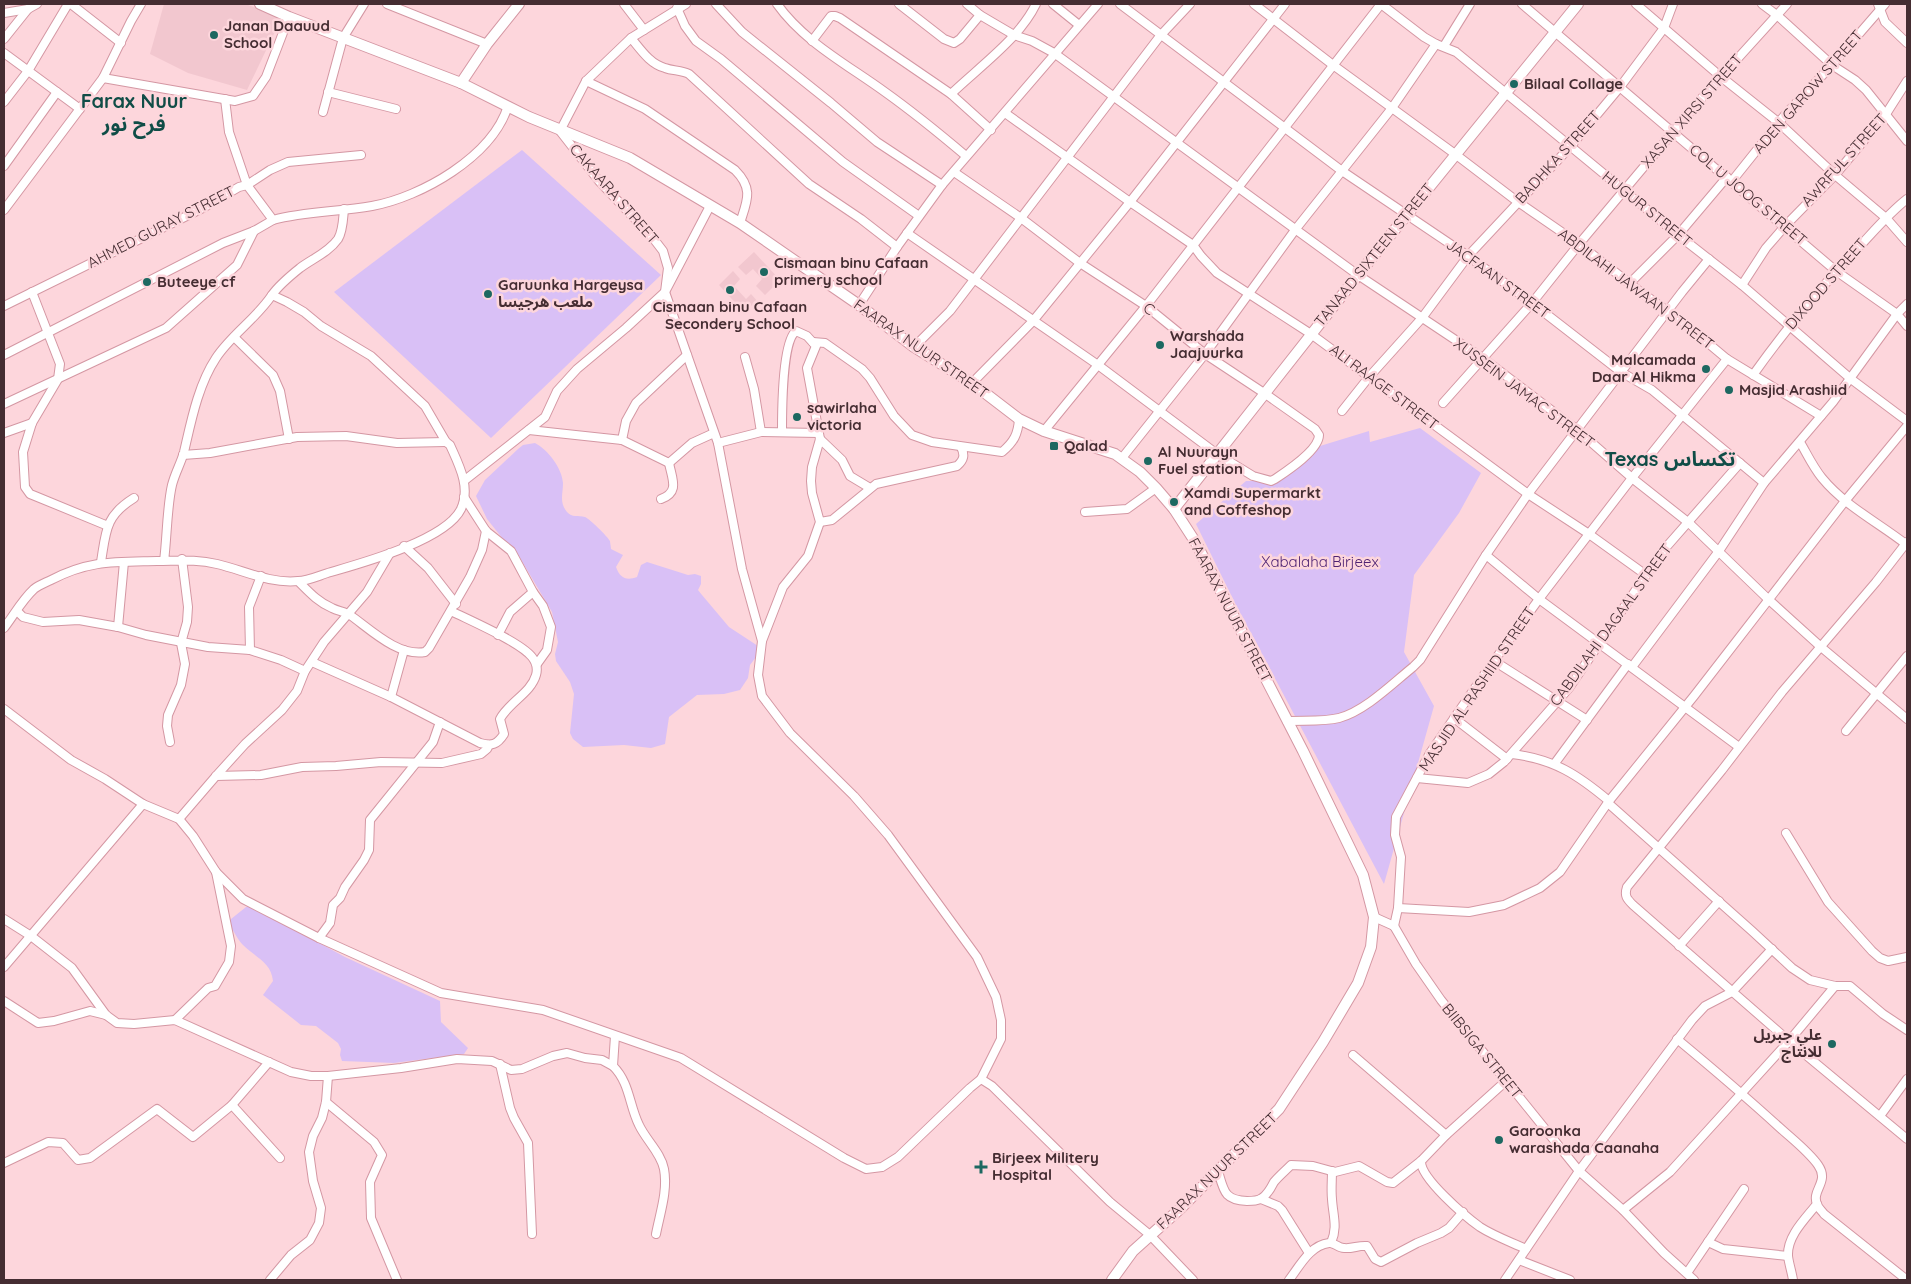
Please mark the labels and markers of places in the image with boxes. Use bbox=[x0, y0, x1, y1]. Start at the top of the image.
place label: Janan Daauud School bbox=[224, 16, 330, 52]
marker: Janan Daauud School bbox=[208, 29, 220, 41]
place label: Bilaal Collage bbox=[1524, 74, 1623, 93]
marker: Bilaal Collage bbox=[1508, 78, 1520, 90]
place label: Cismaan binu Cafaan primery school bbox=[774, 253, 928, 289]
marker: Cismaan binu Cafaan primery school bbox=[758, 266, 770, 278]
place label: Buteeye cf bbox=[157, 272, 236, 291]
place label: Garuunka Hargeysa ملعب هرجيسا bbox=[498, 275, 643, 311]
marker: Buteeye cf bbox=[141, 276, 153, 288]
marker: Cismaan binu Cafaan Secondery School bbox=[724, 284, 736, 296]
marker: Garuunka Hargeysa ملعب هرجيسا bbox=[482, 288, 494, 300]
place label: Cismaan binu Cafaan Secondery School bbox=[653, 297, 807, 333]
place label: Warshada Jaajuurka bbox=[1170, 326, 1244, 362]
marker: Warshada Jaajuurka bbox=[1154, 339, 1166, 351]
place label: Malcamada Daar Al Hikma bbox=[1592, 350, 1696, 386]
marker: Malcamada Daar Al Hikma bbox=[1700, 363, 1712, 375]
place label: Masjid Arashiid bbox=[1739, 380, 1847, 399]
marker: Masjid Arashiid bbox=[1723, 384, 1735, 396]
place label: sawirlaha victoria bbox=[807, 398, 877, 434]
marker: sawirlaha victoria bbox=[791, 411, 803, 423]
place label: Qalad bbox=[1064, 436, 1108, 455]
marker: Qalad bbox=[1048, 440, 1060, 452]
place label: Al Nuurayn Fuel station bbox=[1158, 442, 1243, 478]
marker: Al Nuurayn Fuel station bbox=[1142, 455, 1154, 467]
place label: Xamdi Supermarkt and Coffeshop bbox=[1184, 483, 1321, 519]
marker: Xamdi Supermarkt and Coffeshop bbox=[1168, 496, 1180, 508]
place label: علي جبريل للانتاج bbox=[1754, 1025, 1822, 1063]
marker: علي جبريل للانتاج bbox=[1826, 1038, 1838, 1050]
place label: Garoonka warashada Caanaha bbox=[1509, 1121, 1659, 1157]
marker: Garoonka warashada Caanaha bbox=[1493, 1134, 1505, 1146]
place label: Birjeex Militery Hospital bbox=[992, 1148, 1099, 1184]
marker: Birjeex Militery Hospital bbox=[974, 1160, 988, 1174]

